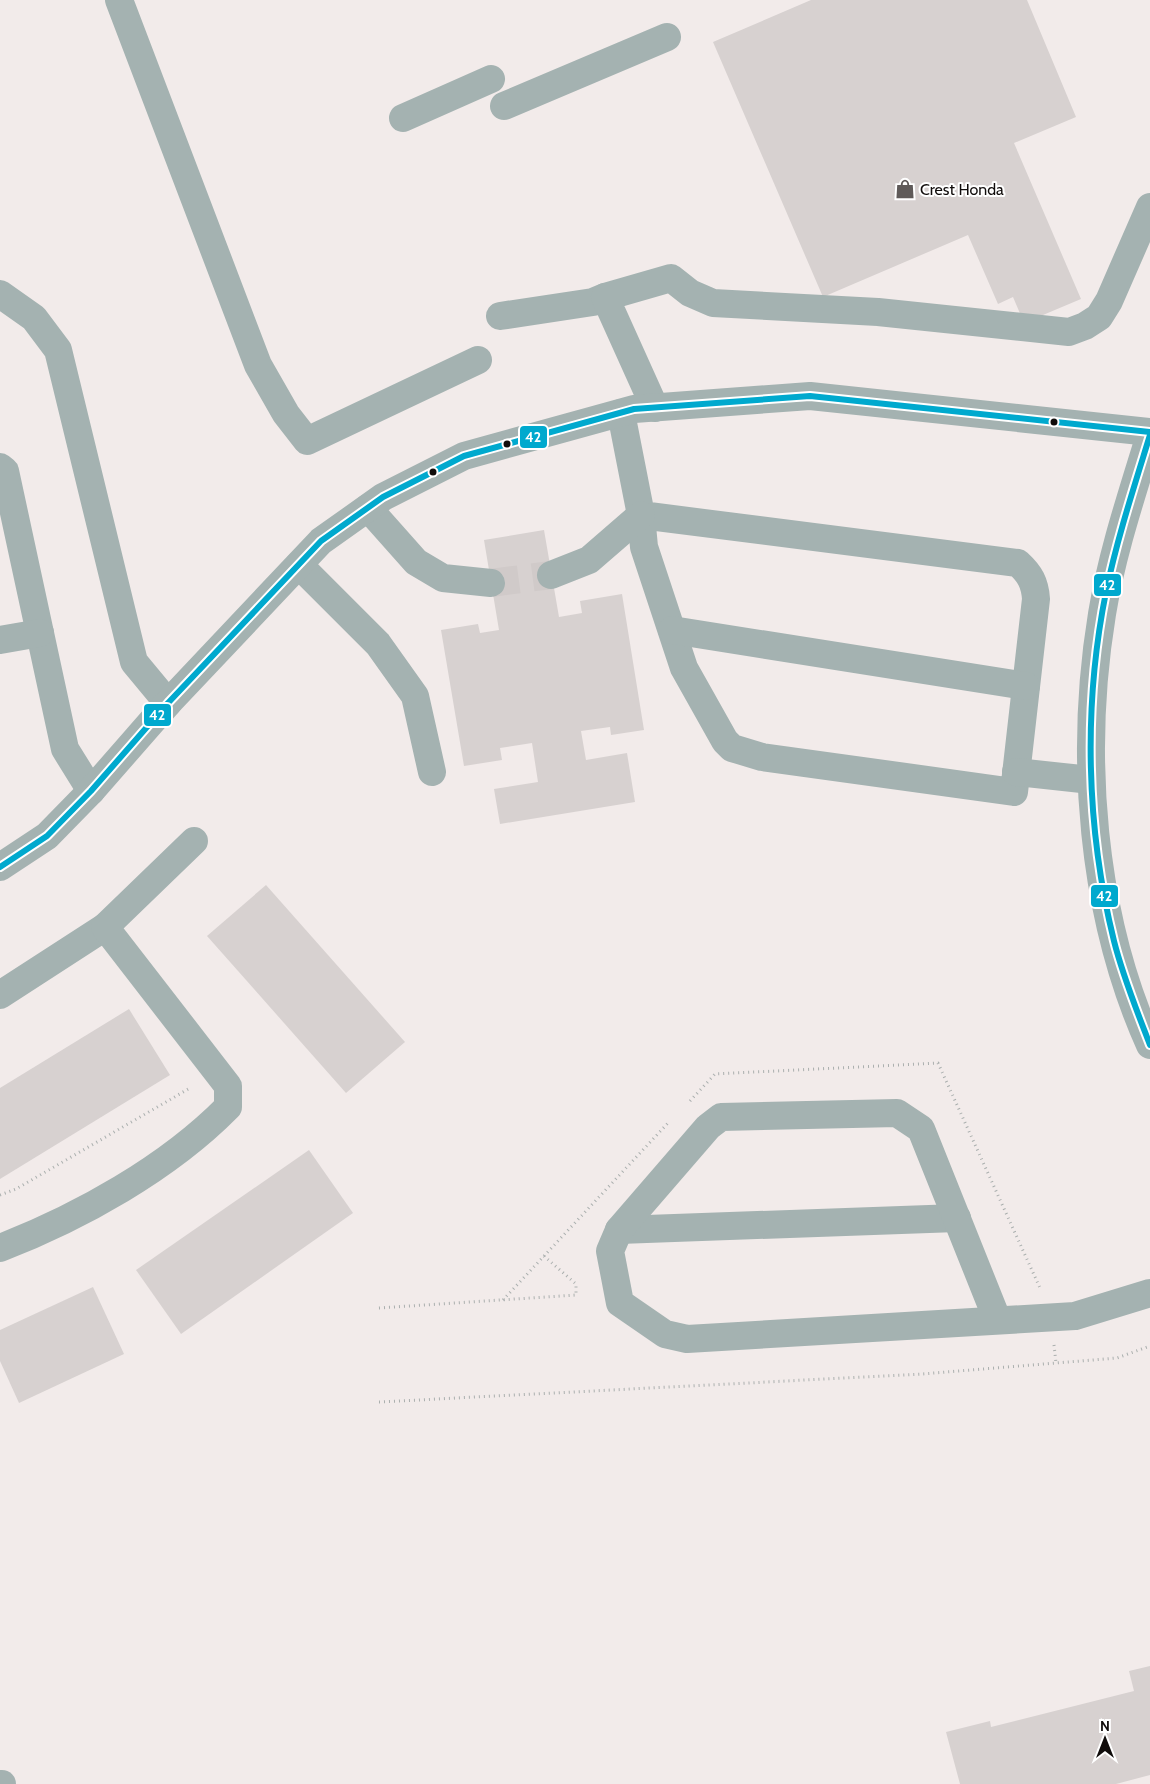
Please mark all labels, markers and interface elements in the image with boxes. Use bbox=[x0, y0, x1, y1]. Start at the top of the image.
shop icon: Crest Honda bbox=[894, 178, 916, 200]
place label: Crest Honda bbox=[920, 180, 1004, 199]
unlabelled marker bbox=[1049, 417, 1059, 427]
line badge: 42 bbox=[519, 425, 548, 449]
text: 42 bbox=[525, 428, 541, 446]
unlabelled marker bbox=[502, 439, 512, 449]
unlabelled marker bbox=[428, 467, 438, 477]
line badge: 42 bbox=[1093, 573, 1122, 597]
text: 42 bbox=[1099, 576, 1115, 594]
line badge: 42 bbox=[143, 703, 172, 727]
text: 42 bbox=[149, 706, 165, 724]
line badge: 42 bbox=[1090, 884, 1119, 908]
text: 42 bbox=[1096, 887, 1112, 905]
north arrow bbox=[1080, 1714, 1130, 1764]
text: N bbox=[1100, 1717, 1110, 1735]

